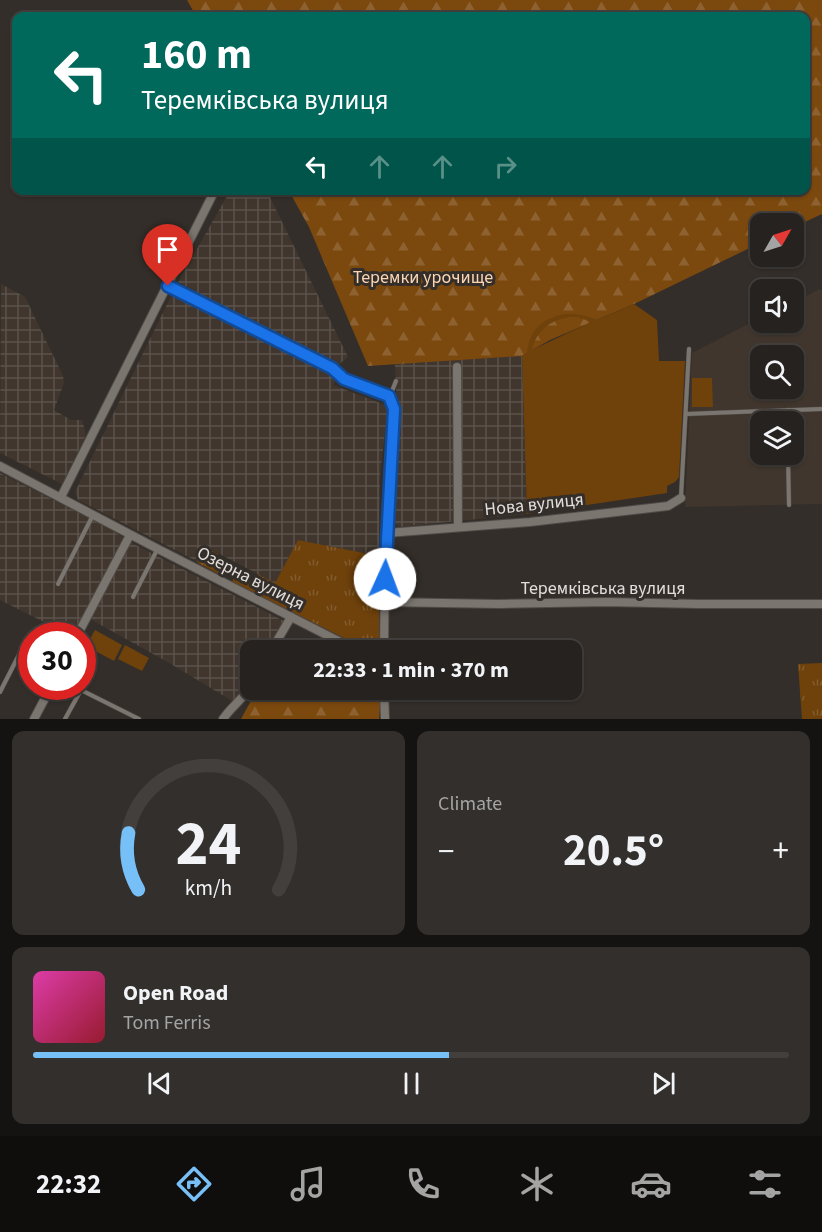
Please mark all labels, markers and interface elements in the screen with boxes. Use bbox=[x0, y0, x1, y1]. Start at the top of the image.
text: 160 m bbox=[141, 25, 252, 85]
icon: left bbox=[42, 36, 120, 114]
text: Теремківська вулиця bbox=[141, 81, 389, 120]
icon: left bbox=[300, 150, 333, 183]
icon: ahead bbox=[363, 150, 396, 183]
icon: ahead bbox=[426, 150, 459, 183]
icon: right bbox=[489, 150, 522, 183]
north arrow bbox=[750, 213, 804, 267]
map controls bbox=[750, 213, 804, 465]
pin bbox=[142, 224, 193, 286]
icon: arrive bbox=[151, 233, 184, 266]
park label: Теремки урочище bbox=[353, 265, 493, 290]
button: sound bbox=[750, 279, 804, 333]
button: search bbox=[750, 345, 804, 399]
button: layers bbox=[750, 411, 804, 465]
street label: Нова вулиця bbox=[483, 487, 585, 522]
street label: Озерна вулиця bbox=[193, 541, 309, 616]
position arrow bbox=[353, 547, 417, 611]
street label: Теремківська вулиця bbox=[520, 576, 686, 601]
speed limit sign: 30 bbox=[18, 622, 96, 700]
text: 22:33 · 1 min · 370 m bbox=[313, 654, 509, 686]
text: Climate bbox=[438, 790, 502, 818]
text: 24 bbox=[176, 800, 241, 889]
text: 20.5° bbox=[563, 819, 664, 883]
text: − bbox=[438, 828, 454, 875]
text: + bbox=[773, 828, 789, 875]
text: km/h bbox=[185, 873, 232, 904]
text: Open Road bbox=[123, 977, 228, 1009]
text: Tom Ferris bbox=[123, 1009, 211, 1037]
icon: previous bbox=[143, 1067, 176, 1100]
icon: pause bbox=[395, 1067, 428, 1100]
icon: next bbox=[647, 1067, 680, 1100]
icon: directions bbox=[173, 1163, 215, 1205]
icon: music bbox=[287, 1163, 329, 1205]
icon: phone bbox=[402, 1163, 444, 1205]
icon: climate bbox=[516, 1163, 558, 1205]
icon: car bbox=[630, 1163, 672, 1205]
icon: filters bbox=[744, 1163, 786, 1205]
text: 22:32 bbox=[36, 1165, 101, 1204]

